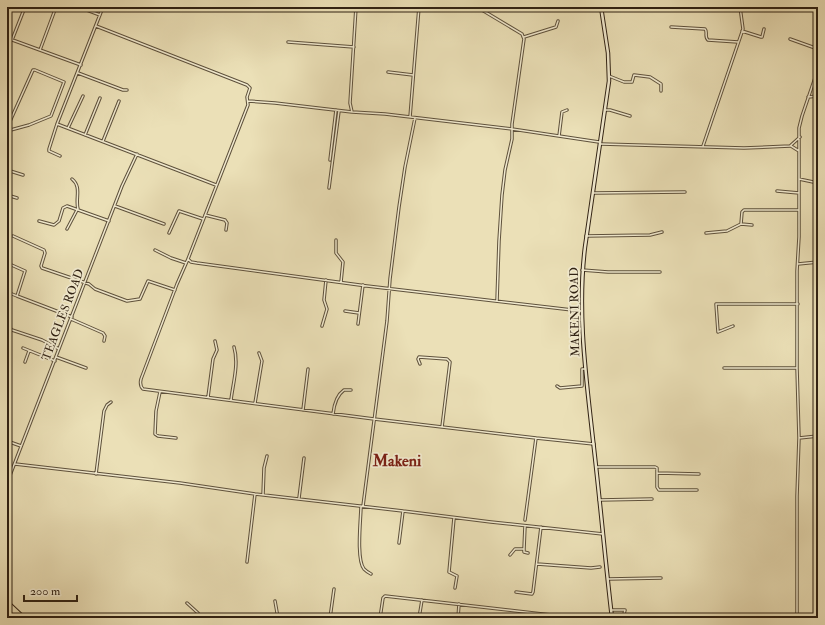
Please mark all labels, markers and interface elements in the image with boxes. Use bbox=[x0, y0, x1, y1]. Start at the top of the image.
street label: TEAGLES ROAD bbox=[39, 267, 87, 363]
street label: MAKENI ROAD bbox=[567, 267, 583, 357]
district label: Makeni bbox=[372, 451, 422, 471]
scale bar bbox=[24, 577, 77, 603]
text: 200 m bbox=[30, 584, 61, 599]

